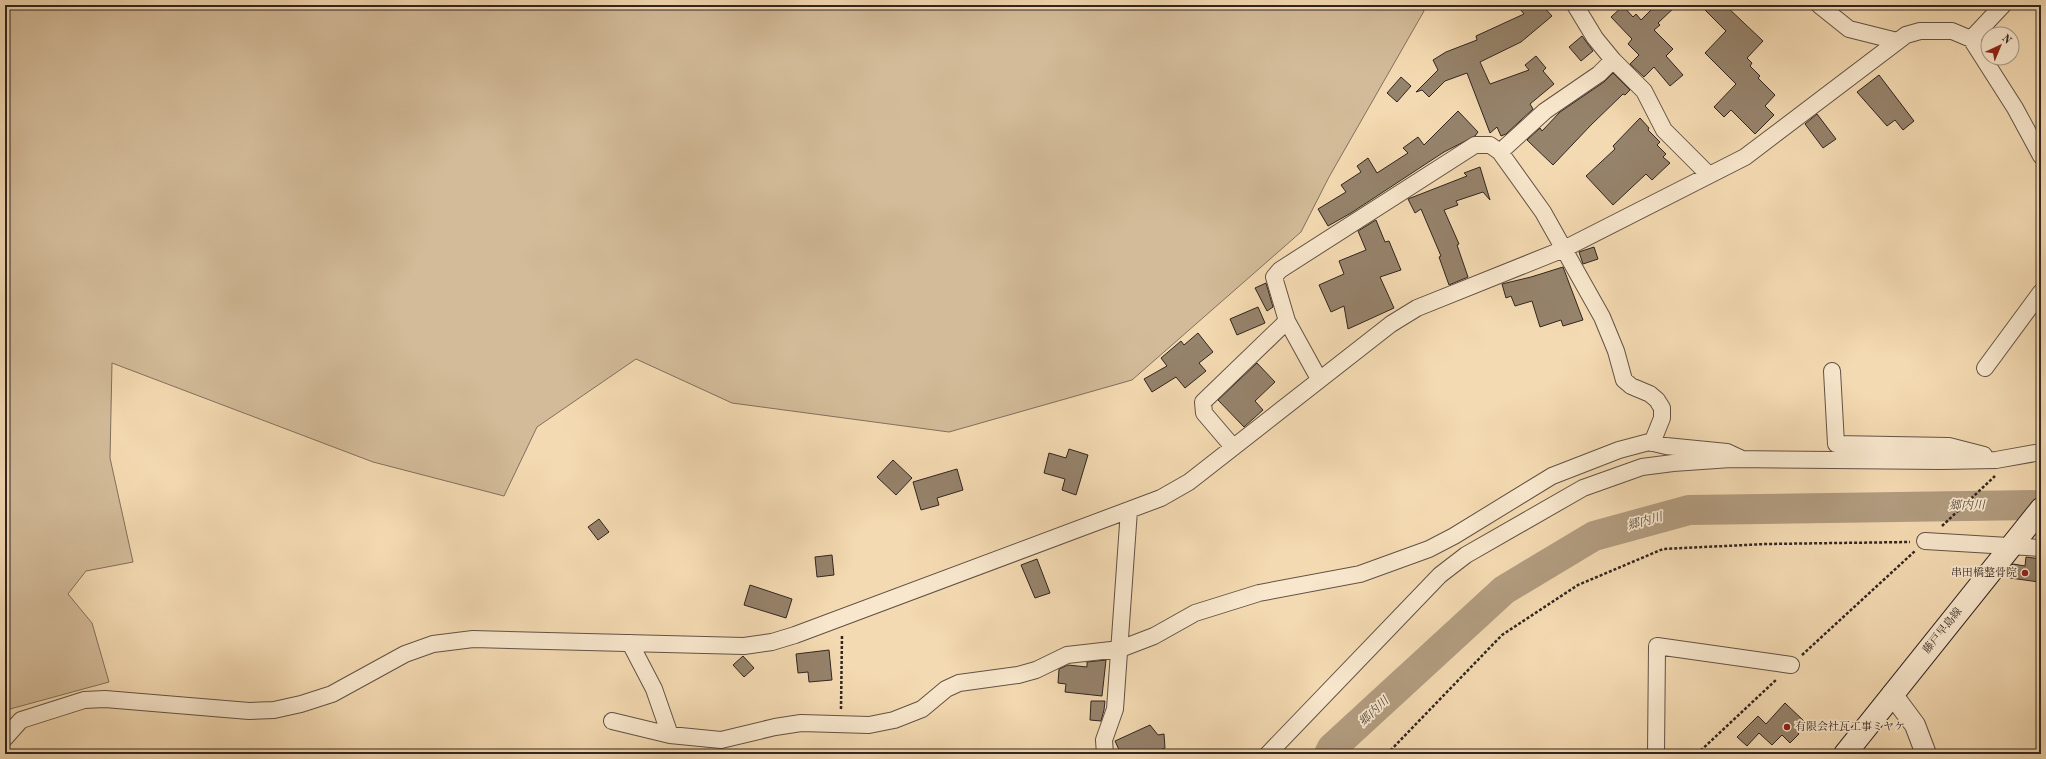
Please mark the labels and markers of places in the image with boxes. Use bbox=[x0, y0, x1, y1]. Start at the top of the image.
place label: 串田橋整骨院 bbox=[1951, 566, 2017, 579]
marker: 串田橋整骨院 bbox=[2020, 568, 2030, 578]
place label: 有限会社瓦工事ミヤケ bbox=[1795, 720, 1905, 733]
marker: 有限会社瓦工事ミヤケ bbox=[1782, 722, 1792, 732]

